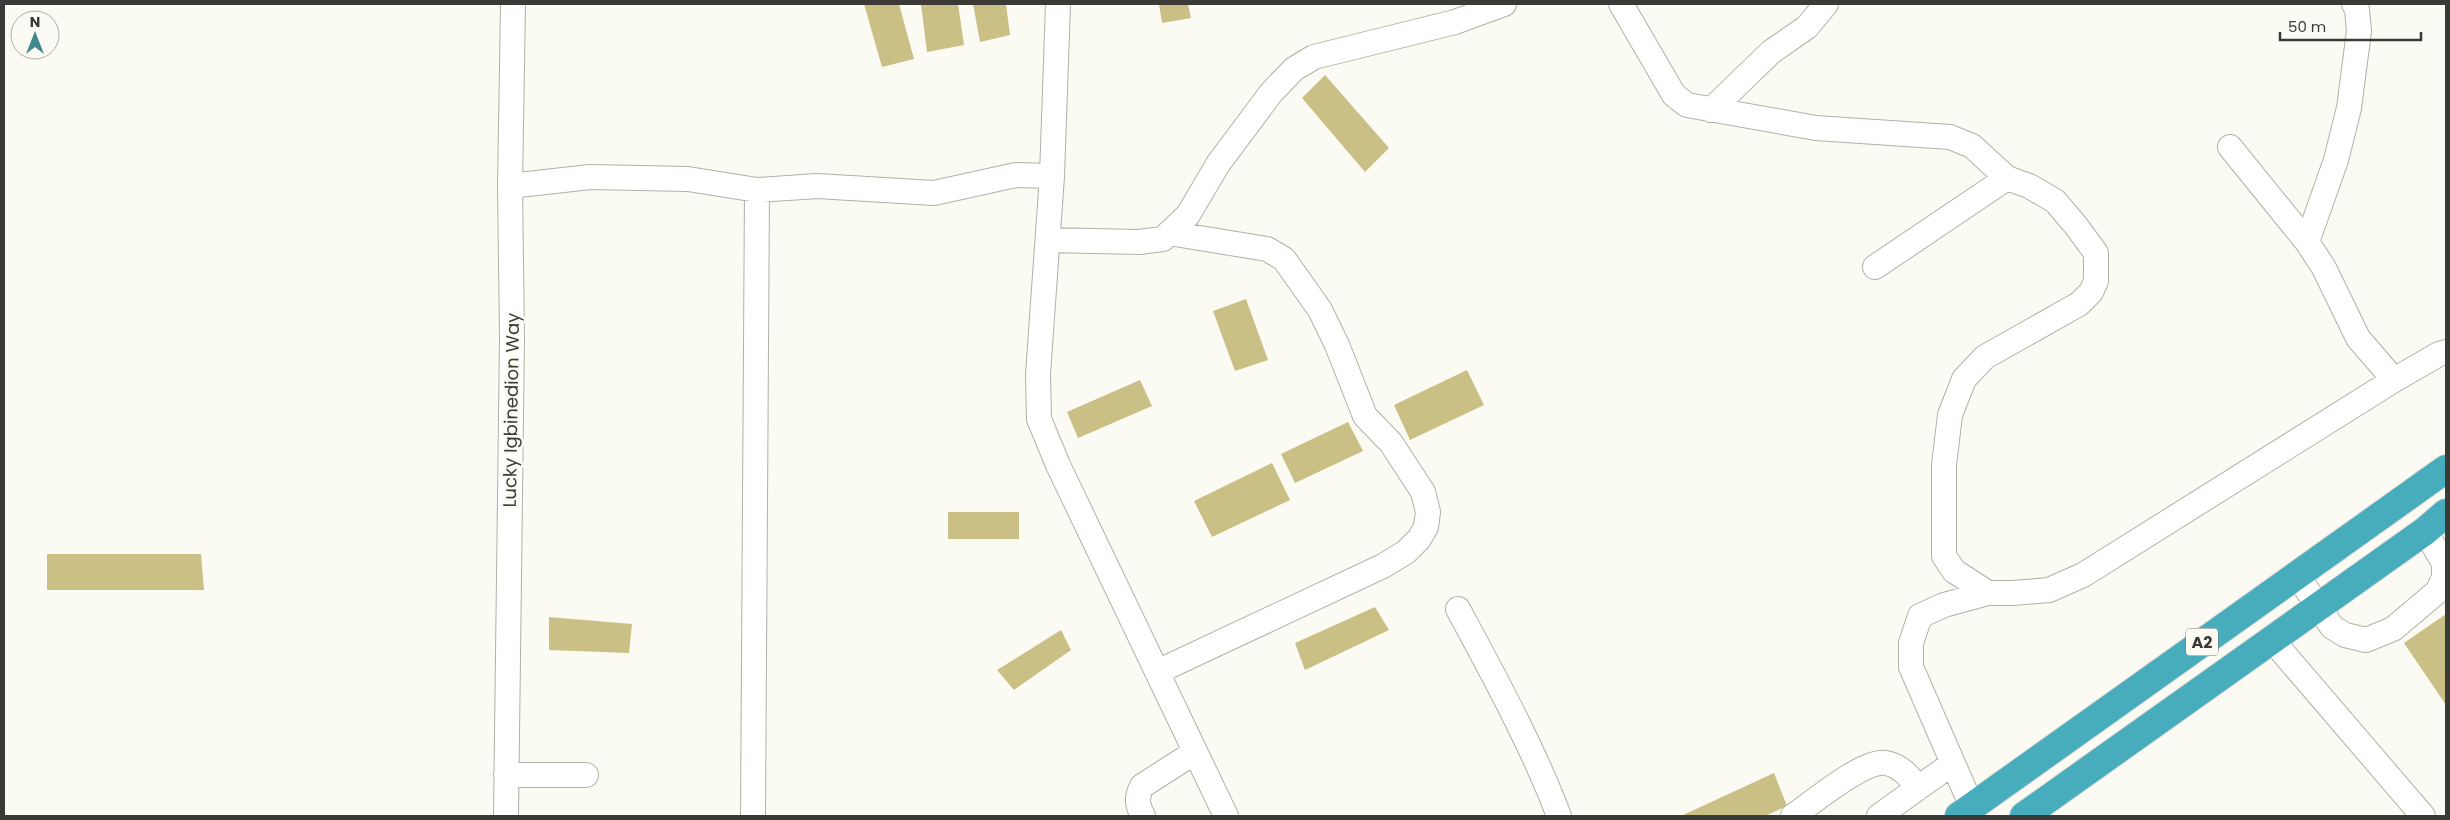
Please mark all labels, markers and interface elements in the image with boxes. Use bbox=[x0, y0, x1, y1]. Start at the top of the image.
north arrow bbox=[10, 10, 60, 60]
scale bar bbox=[2280, 10, 2421, 42]
text: N bbox=[30, 12, 40, 32]
text: 50 m bbox=[2288, 16, 2326, 37]
street label: Lucky Igbinedion Way bbox=[497, 312, 525, 508]
road number: A2 bbox=[2186, 628, 2218, 656]

